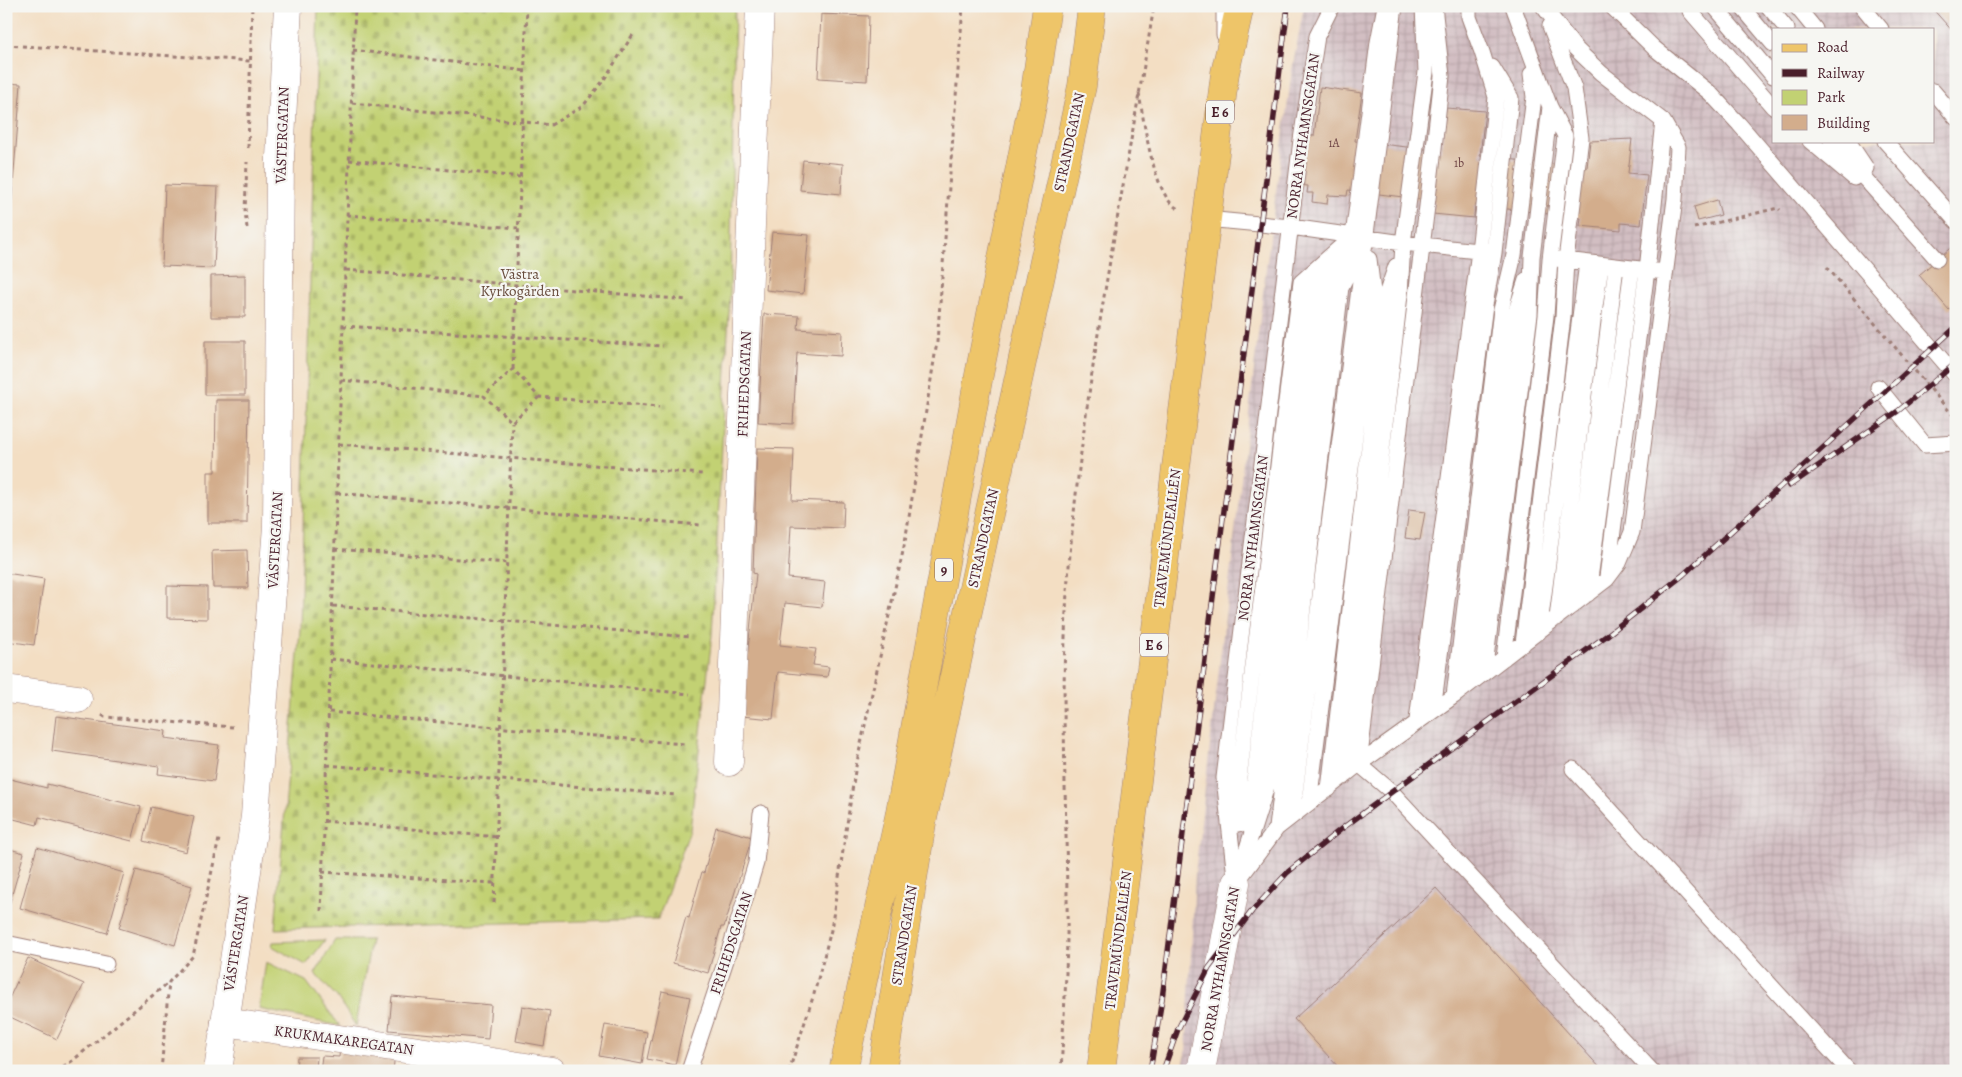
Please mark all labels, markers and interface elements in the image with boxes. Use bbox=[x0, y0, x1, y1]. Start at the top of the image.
legend bbox=[1772, 28, 1934, 142]
text: Road bbox=[1817, 37, 1849, 57]
street label: NORRA NYHAMNSGATAN bbox=[1281, 52, 1325, 220]
text: Railway bbox=[1817, 63, 1865, 83]
street label: VÄSTERGATAN bbox=[270, 86, 294, 185]
text: Park bbox=[1817, 87, 1846, 107]
street label: STRANDGATAN bbox=[1049, 90, 1089, 194]
road number: E 6 bbox=[1206, 100, 1234, 124]
text: Building bbox=[1817, 113, 1870, 133]
house number: 1A bbox=[1328, 135, 1341, 151]
house number: 1b bbox=[1454, 155, 1464, 171]
park label: Västra Kyrkogården bbox=[481, 264, 559, 301]
street label: FRIHEDSGATAN bbox=[732, 330, 756, 438]
street label: NORRA NYHAMNSGATAN bbox=[1233, 454, 1273, 622]
street label: TRAVEMÜNDEALLÉN bbox=[1149, 467, 1185, 609]
street label: STRANDGATAN bbox=[963, 486, 1003, 590]
street label: VÄSTERGATAN bbox=[262, 491, 288, 590]
road number: 9 bbox=[935, 558, 953, 582]
road number: E 6 bbox=[1140, 634, 1168, 656]
street label: TRAVEMÜNDEALLÉN bbox=[1100, 869, 1136, 1011]
street label: STRANDGATAN bbox=[886, 883, 922, 987]
street label: NORRA NYHAMNSGATAN bbox=[1196, 885, 1244, 1053]
street label: FRIHEDSGATAN bbox=[705, 889, 757, 997]
street label: VÄSTERGATAN bbox=[218, 893, 254, 993]
street label: KRUKMAKAREGATAN bbox=[273, 1020, 415, 1060]

